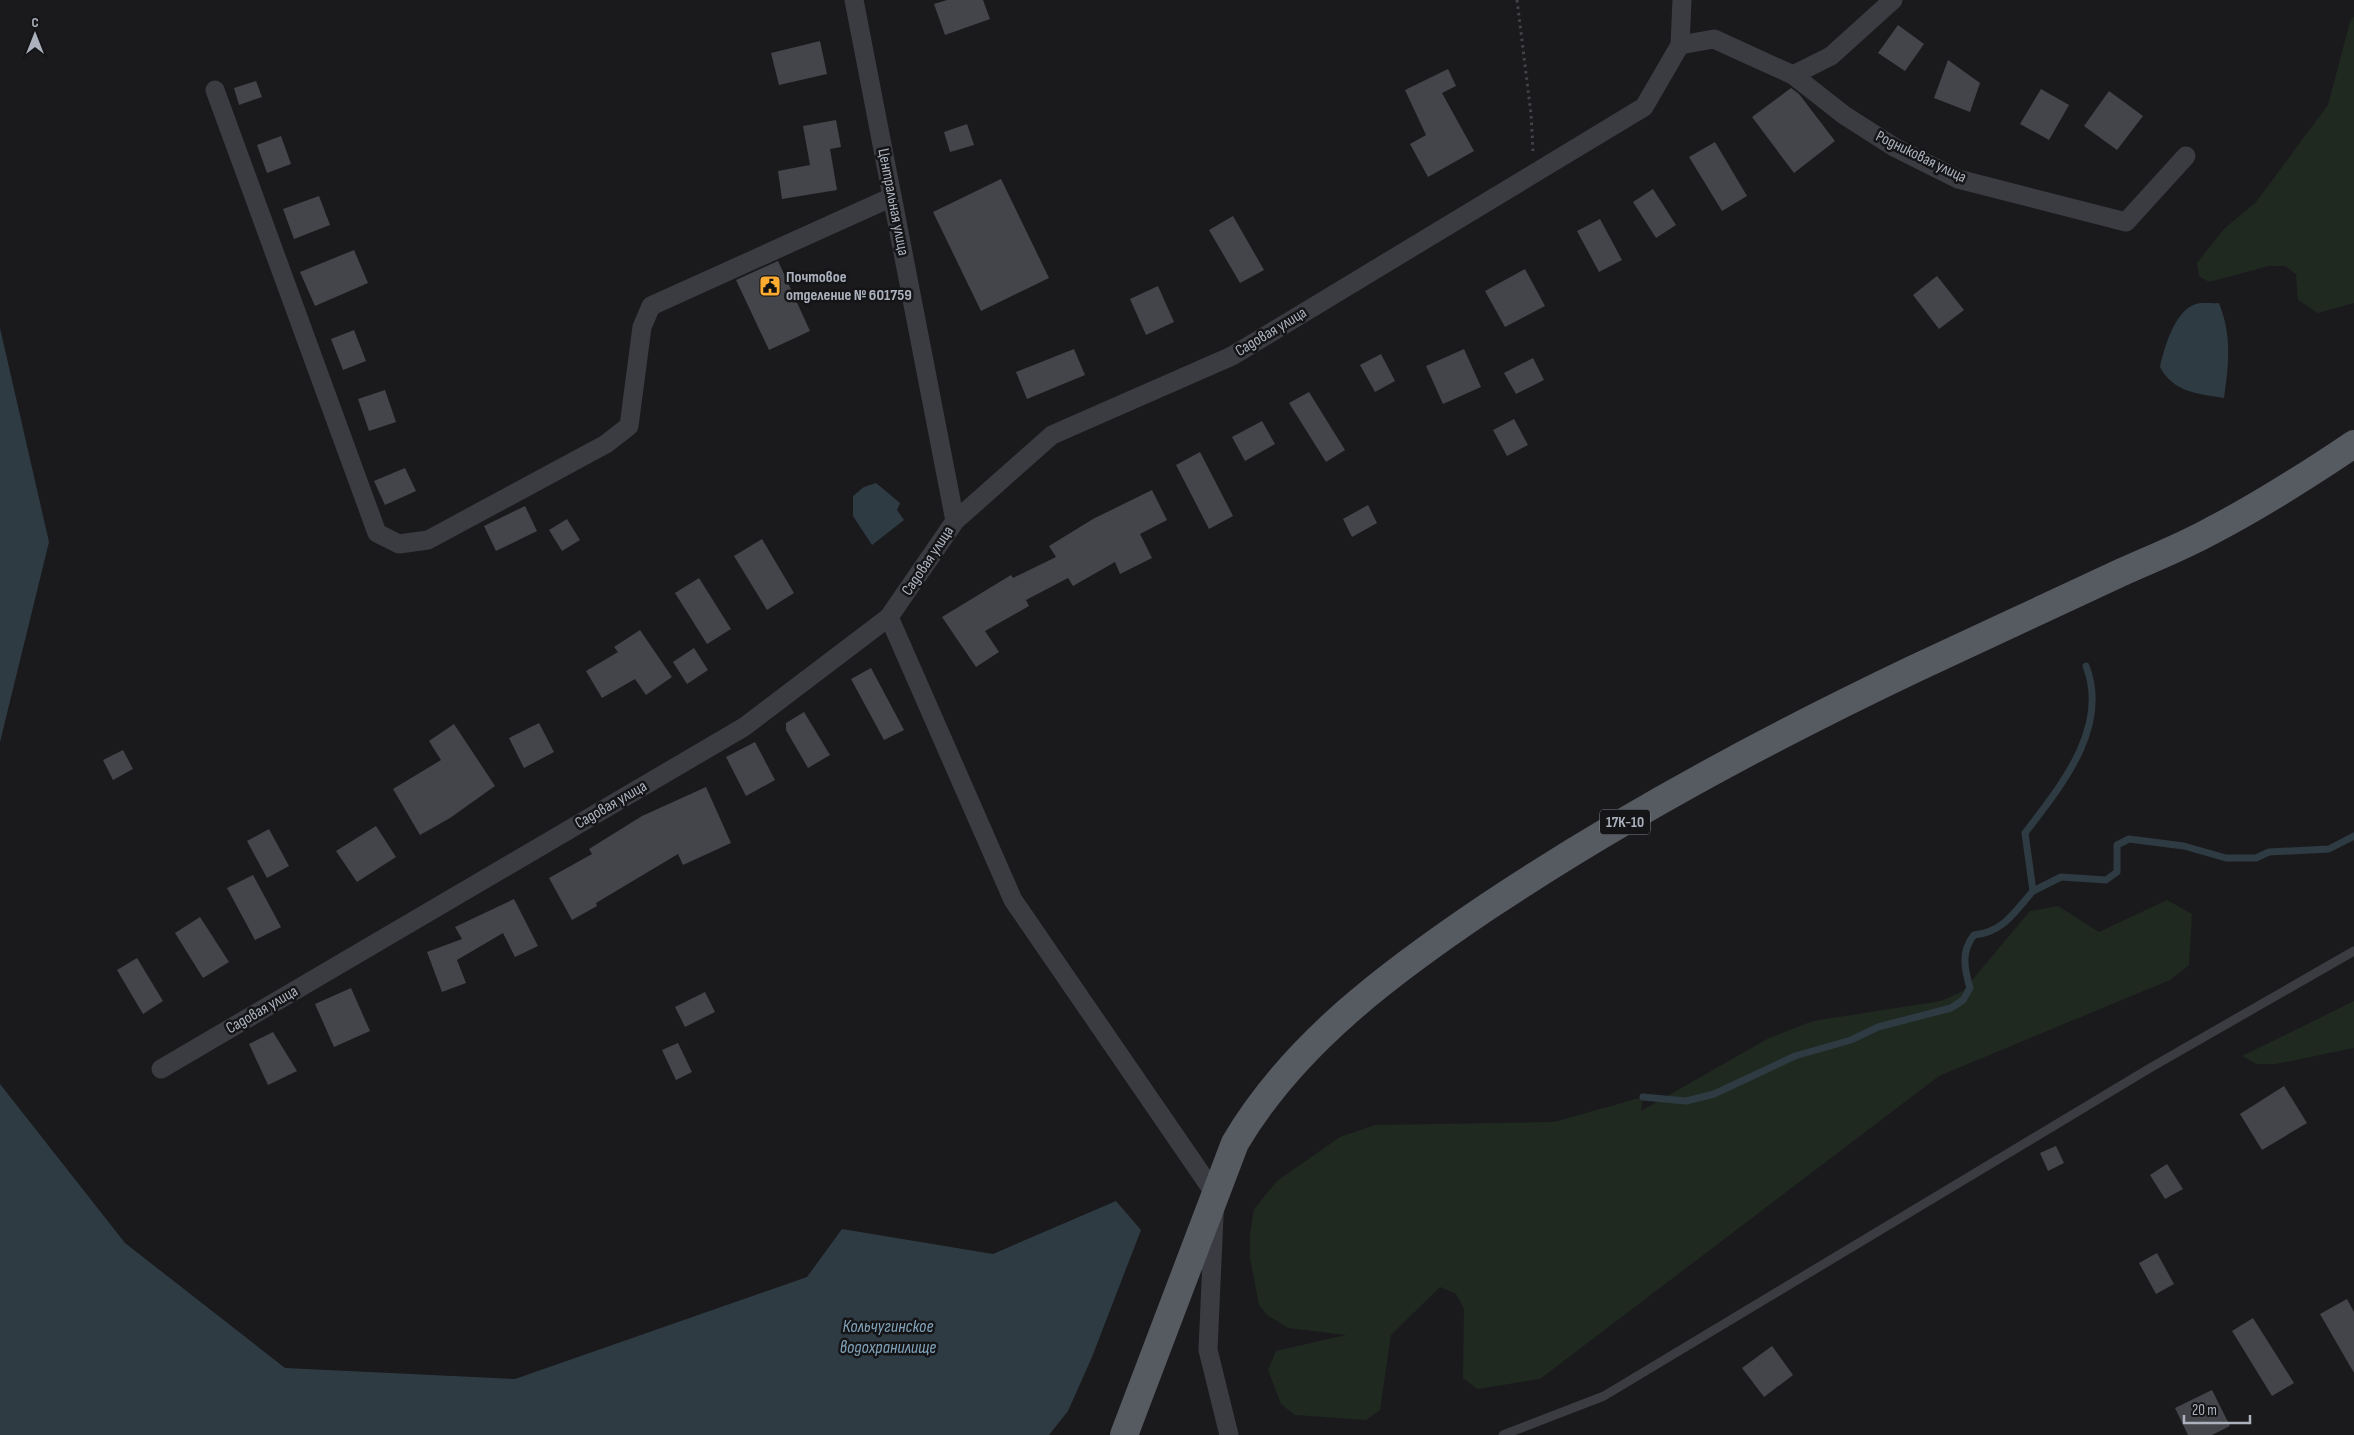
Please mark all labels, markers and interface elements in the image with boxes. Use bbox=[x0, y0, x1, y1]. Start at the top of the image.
north arrow bbox=[10, 10, 60, 60]
text: С bbox=[31, 14, 39, 31]
street label: Родниковая улица bbox=[1872, 127, 1970, 187]
street label: Центральная улица bbox=[873, 147, 913, 257]
place label: Почтовое отделение № 601759 bbox=[786, 268, 912, 305]
public building icon: Почтовое отделение № 601759 bbox=[758, 274, 782, 298]
street label: Садовая улица bbox=[1232, 303, 1310, 361]
street label: Садовая улица bbox=[898, 523, 958, 599]
street label: Садовая улица bbox=[572, 777, 650, 833]
road number: 17К-10 bbox=[1600, 810, 1650, 834]
street label: Садовая улица bbox=[223, 982, 301, 1038]
water label: Кольчугинское водохранилище bbox=[840, 1316, 936, 1358]
scale bar bbox=[2184, 1392, 2250, 1424]
text: 20 m bbox=[2192, 1401, 2217, 1420]

